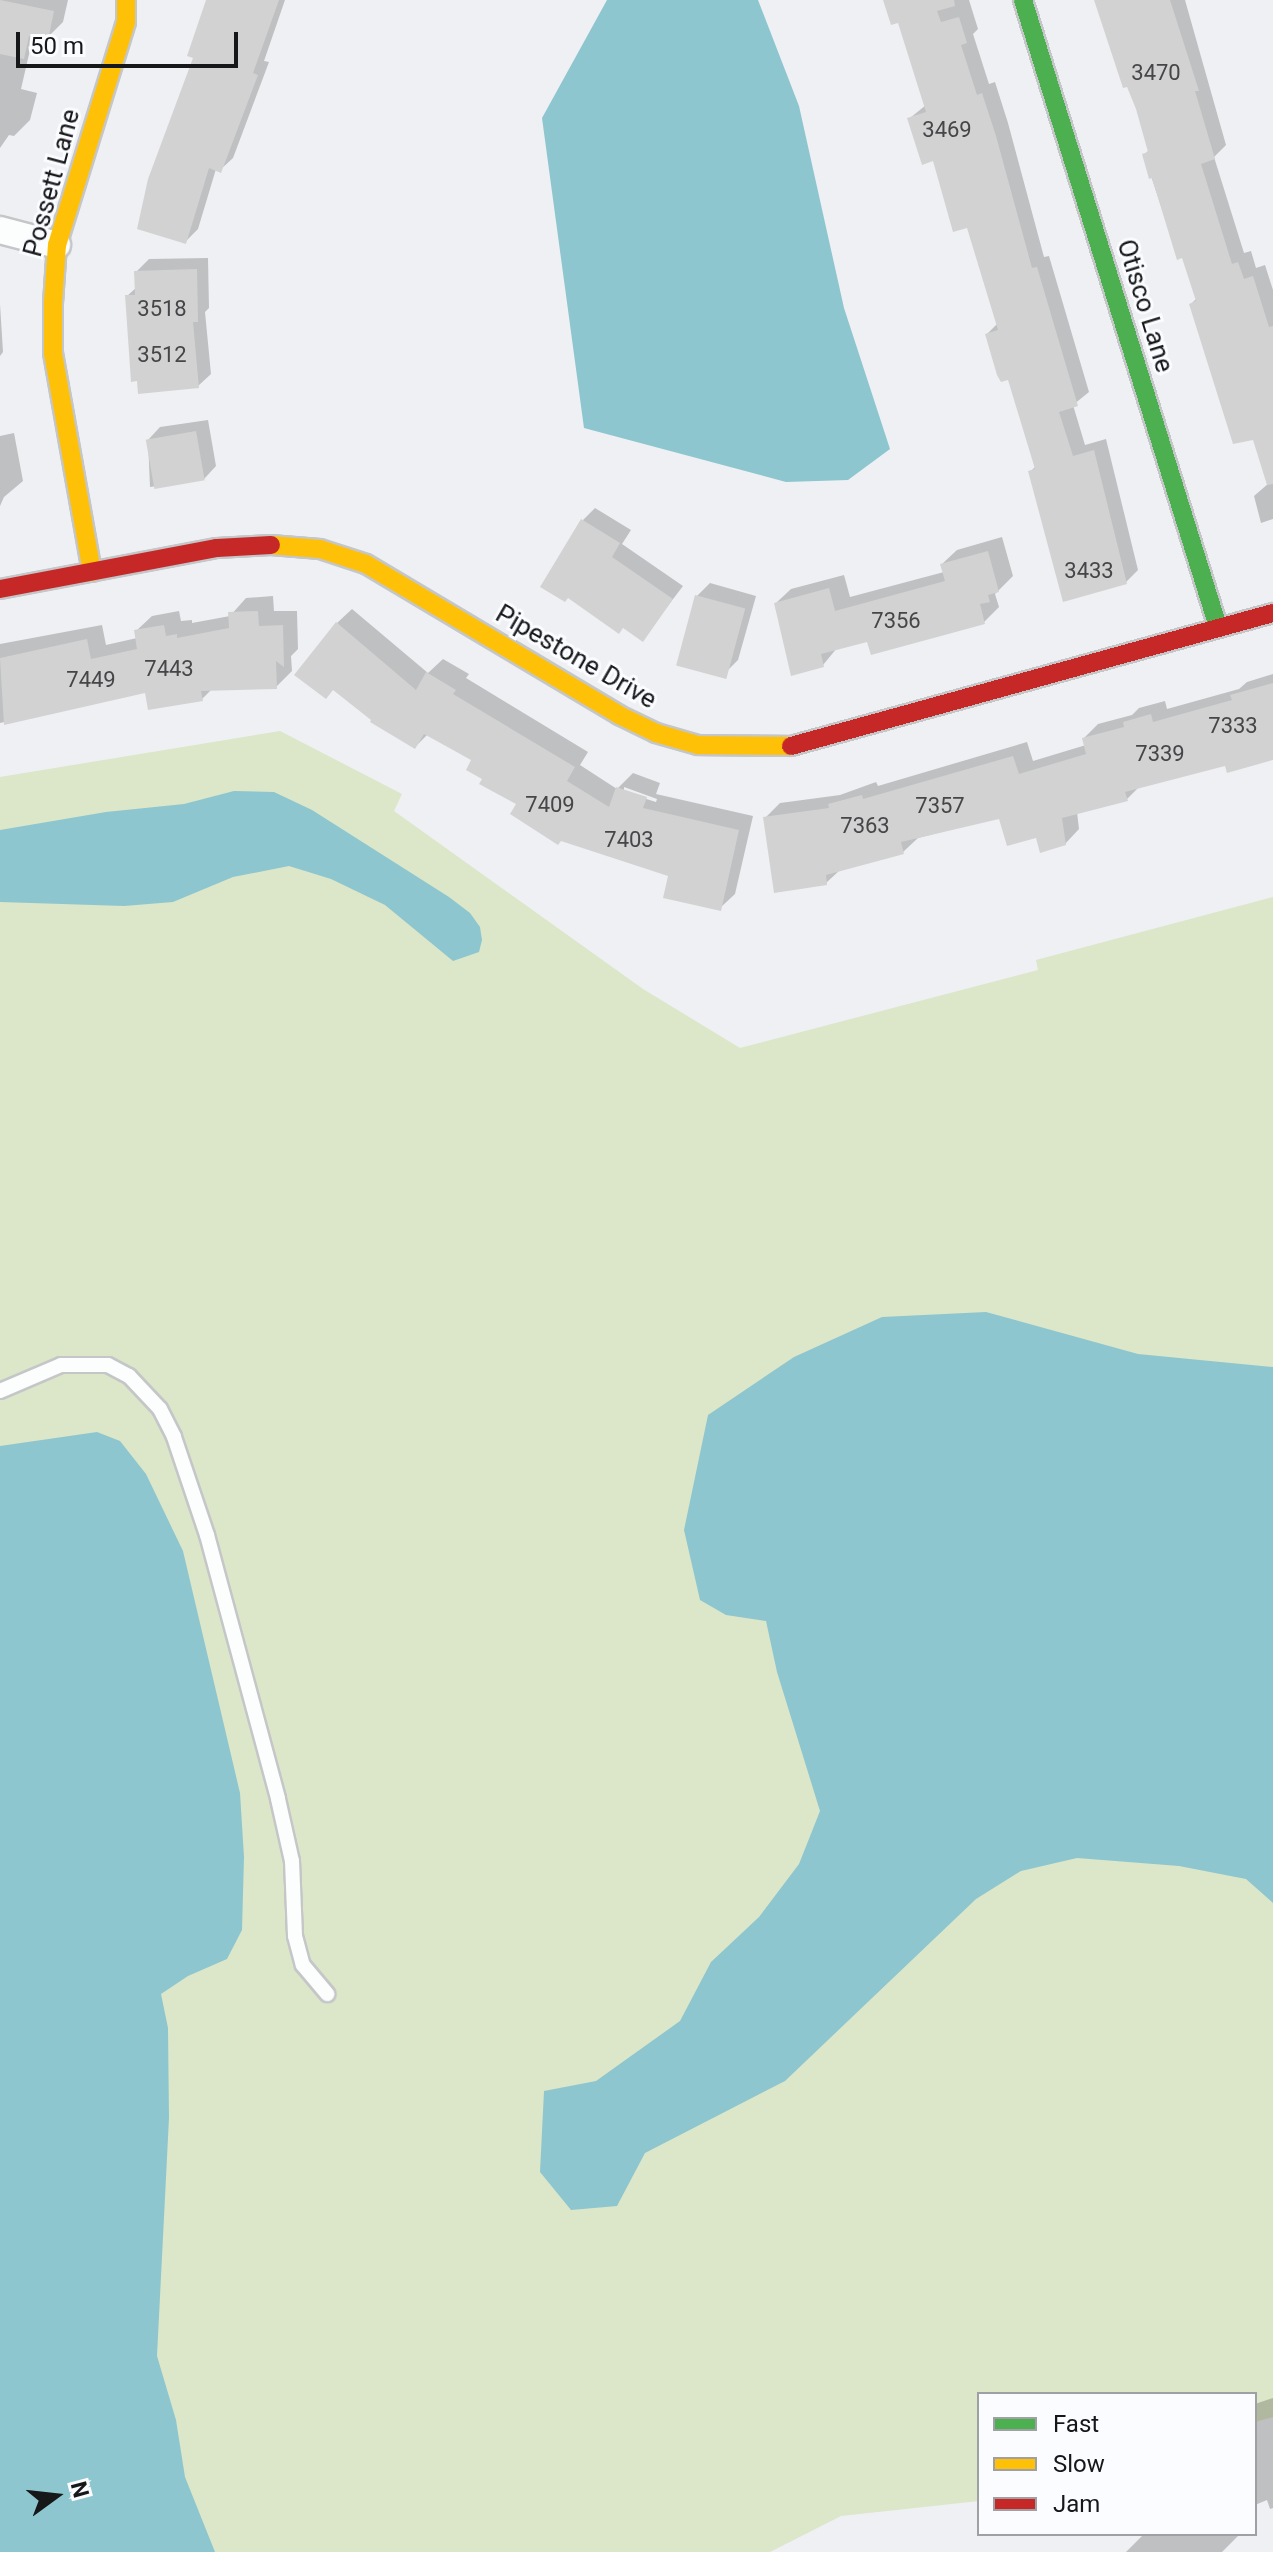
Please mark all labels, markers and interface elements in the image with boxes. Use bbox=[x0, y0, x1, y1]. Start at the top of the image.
scale bar bbox=[20, 16, 242, 66]
text: 50 m bbox=[30, 32, 84, 60]
house number: 3470 bbox=[1131, 60, 1181, 86]
street label: Possett Lane bbox=[17, 106, 87, 260]
house number: 3469 bbox=[922, 117, 972, 143]
street label: Otisco Lane bbox=[1110, 236, 1180, 376]
house number: 3518 bbox=[137, 296, 187, 322]
house number: 3512 bbox=[137, 342, 187, 368]
house number: 3433 bbox=[1064, 558, 1114, 584]
street label: Pipestone Drive bbox=[490, 598, 662, 716]
house number: 7356 bbox=[871, 608, 921, 634]
house number: 7443 bbox=[144, 656, 194, 682]
house number: 7449 bbox=[66, 667, 116, 693]
house number: 7333 bbox=[1208, 713, 1258, 739]
house number: 7339 bbox=[1135, 741, 1185, 767]
house number: 7409 bbox=[525, 792, 575, 818]
house number: 7357 bbox=[915, 793, 965, 819]
house number: 7363 bbox=[840, 813, 890, 839]
house number: 7403 bbox=[604, 827, 654, 853]
legend bbox=[977, 2392, 1257, 2536]
text: Fast bbox=[1053, 2410, 1099, 2438]
text: Slow bbox=[1053, 2450, 1105, 2478]
north arrow bbox=[16, 2456, 96, 2536]
text: N bbox=[66, 2479, 94, 2500]
text: Jam bbox=[1053, 2490, 1100, 2518]

